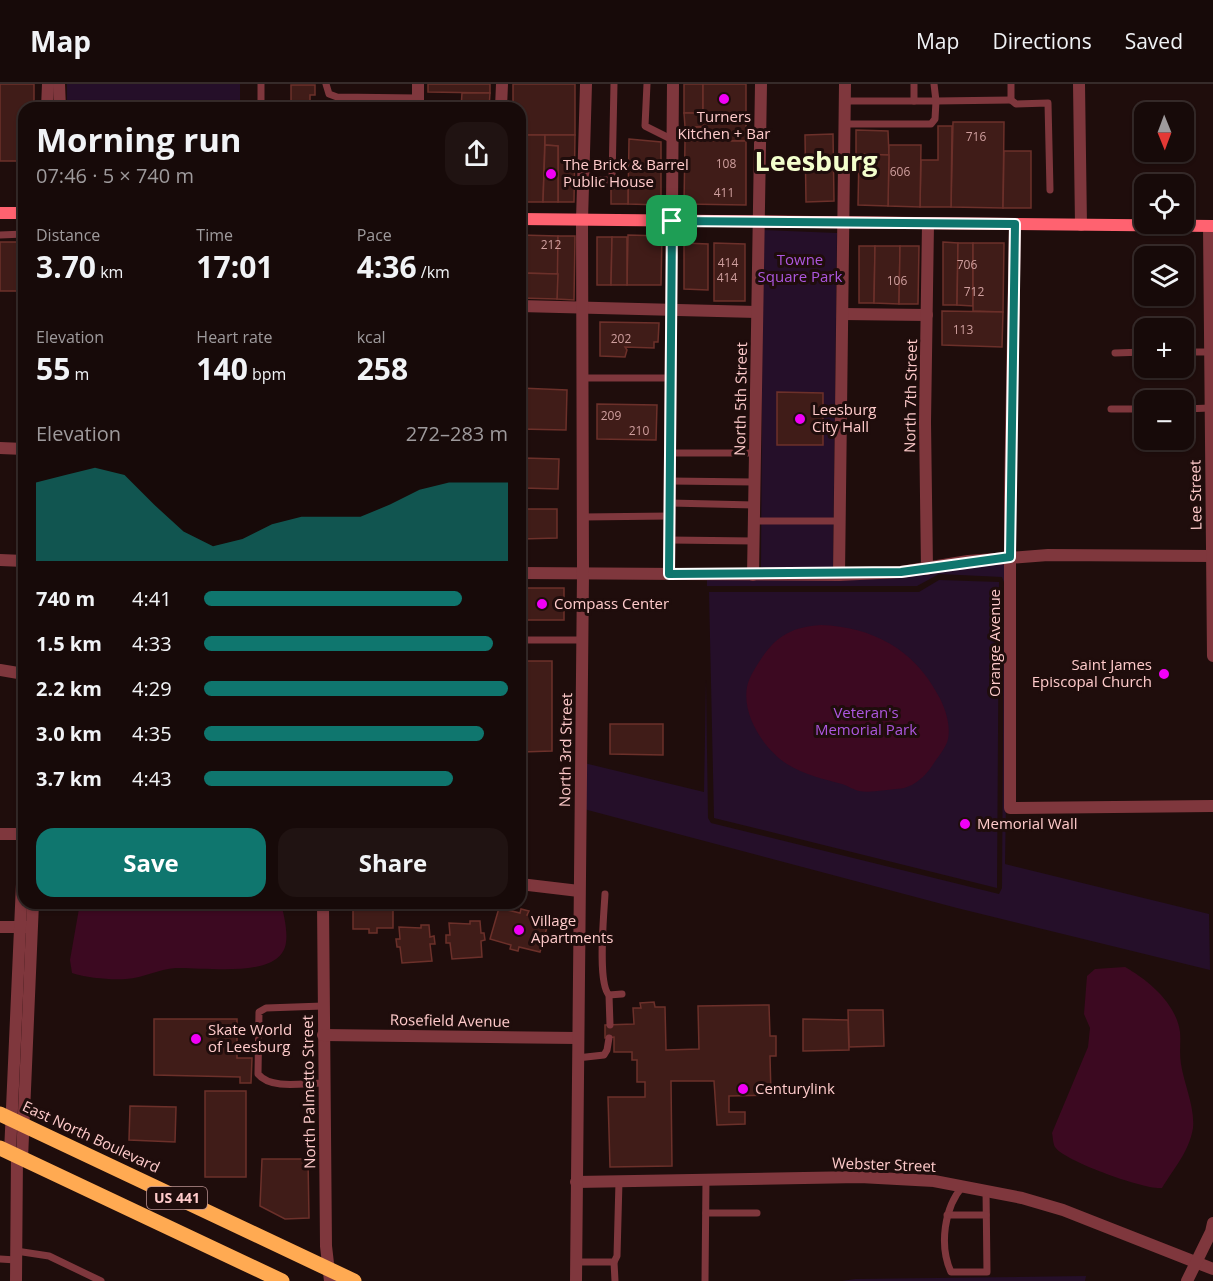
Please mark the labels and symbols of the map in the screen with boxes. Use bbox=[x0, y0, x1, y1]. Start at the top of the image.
marker: Turners Kitchen + Bar bbox=[717, 92, 731, 106]
north arrow bbox=[1134, 102, 1194, 162]
place label: Turners Kitchen + Bar bbox=[678, 106, 770, 143]
house number: 716 bbox=[966, 128, 986, 145]
district label: Leesburg bbox=[755, 142, 877, 179]
place label: The Brick & Barrel Public House bbox=[563, 154, 689, 191]
house number: 108 bbox=[716, 155, 736, 172]
house number: 606 bbox=[890, 163, 910, 180]
marker: The Brick & Barrel Public House bbox=[544, 167, 558, 181]
house number: 411 bbox=[714, 184, 734, 201]
pin bbox=[646, 195, 697, 246]
house number: 212 bbox=[541, 236, 561, 253]
park label: Towne Square Park bbox=[758, 249, 842, 286]
house number: 414 bbox=[718, 254, 738, 271]
house number: 706 bbox=[957, 256, 977, 273]
house number: 414 bbox=[717, 269, 737, 286]
house number: 106 bbox=[887, 272, 907, 289]
house number: 712 bbox=[964, 283, 984, 300]
house number: 113 bbox=[953, 321, 973, 338]
house number: 202 bbox=[611, 330, 631, 347]
street label: North 7th Street bbox=[899, 339, 921, 453]
street label: North 5th Street bbox=[729, 342, 751, 456]
place label: Leesburg City Hall bbox=[812, 399, 876, 436]
house number: 209 bbox=[601, 407, 621, 424]
marker: Leesburg City Hall bbox=[793, 412, 807, 426]
house number: 210 bbox=[629, 422, 649, 439]
street label: Lee Street bbox=[1184, 460, 1206, 530]
street label: Orange Avenue bbox=[984, 589, 1004, 697]
place label: Compass Center bbox=[554, 593, 669, 613]
marker: Compass Center bbox=[535, 597, 549, 611]
place label: Saint James Episcopal Church bbox=[1032, 654, 1152, 691]
marker: Saint James Episcopal Church bbox=[1157, 667, 1171, 681]
street label: North 3rd Street bbox=[554, 693, 576, 807]
park label: Veteran's Memorial Park bbox=[815, 702, 917, 739]
place label: Memorial Wall bbox=[977, 813, 1078, 833]
marker: Memorial Wall bbox=[958, 817, 972, 831]
place label: Village Apartments bbox=[531, 910, 613, 947]
marker: Village Apartments bbox=[512, 923, 526, 937]
street label: Rosefield Avenue bbox=[390, 1009, 510, 1031]
street label: North Palmetto Street bbox=[297, 1015, 319, 1169]
place label: Skate World of Leesburg bbox=[208, 1019, 292, 1056]
marker: Skate World of Leesburg bbox=[189, 1032, 203, 1046]
place label: Centurylink bbox=[755, 1078, 835, 1098]
marker: Centurylink bbox=[736, 1082, 750, 1096]
street label: East North Boulevard bbox=[20, 1095, 163, 1177]
street label: Webster Street bbox=[832, 1152, 937, 1176]
road number: US 441 bbox=[147, 1187, 207, 1209]

